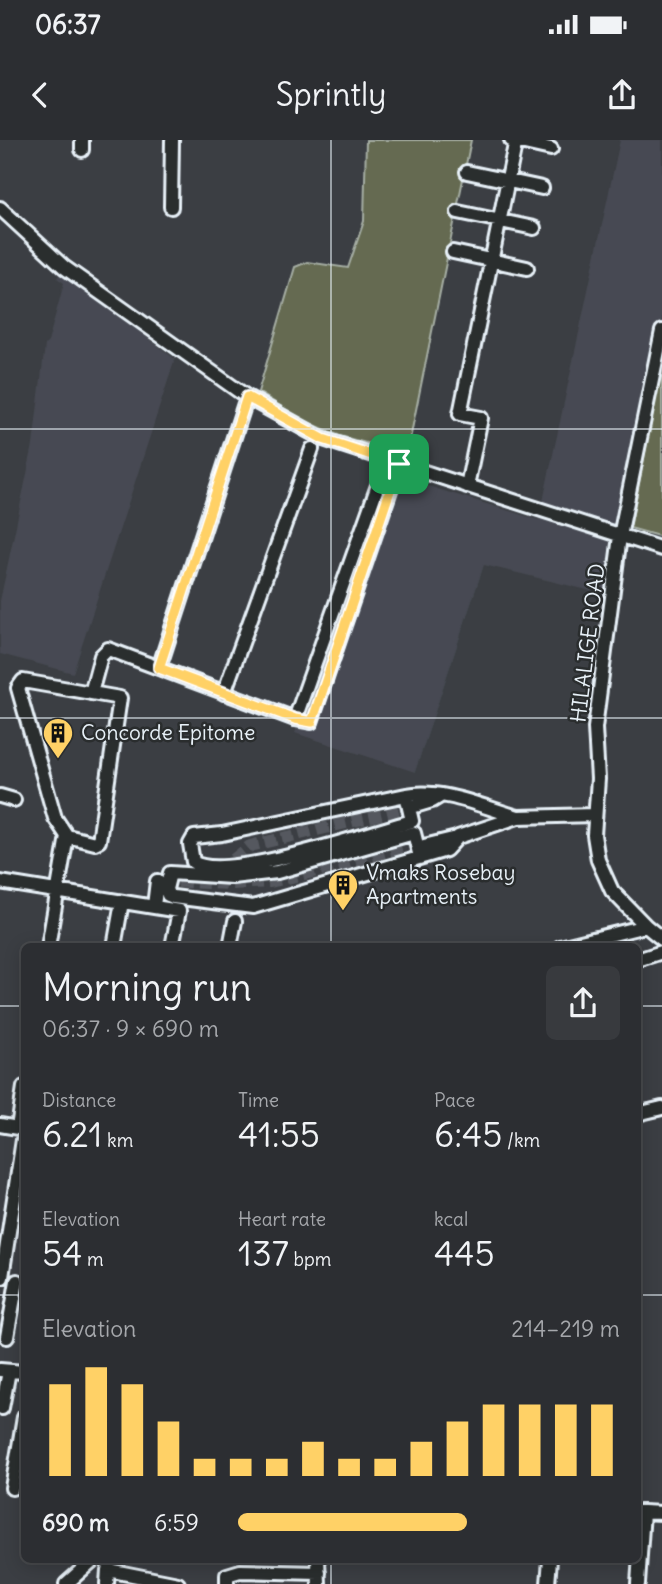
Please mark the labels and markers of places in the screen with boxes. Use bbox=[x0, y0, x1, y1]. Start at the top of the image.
pin bbox=[369, 434, 429, 494]
building icon: Concorde Epitome bbox=[41, 716, 75, 760]
place label: Concorde Epitome bbox=[81, 719, 255, 746]
place label: Vmaks Rosebay Apartments bbox=[366, 859, 515, 910]
building icon: Vmaks Rosebay Apartments bbox=[326, 868, 360, 912]

